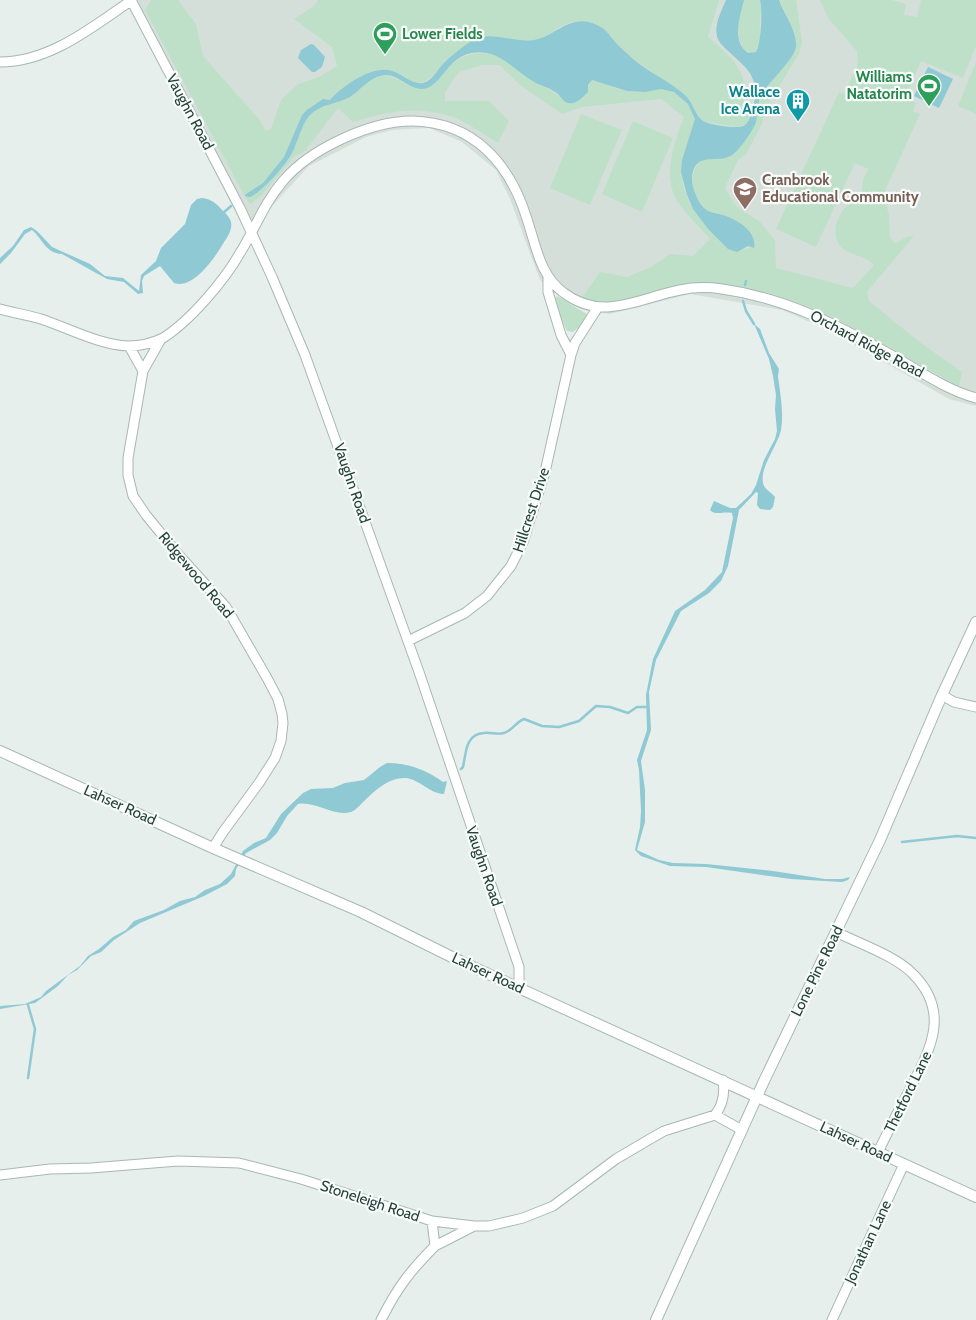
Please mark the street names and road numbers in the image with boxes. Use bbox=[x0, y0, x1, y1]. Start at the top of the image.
street label: Vaughn Road bbox=[162, 71, 218, 153]
street label: Orchard Ridge Road bbox=[807, 307, 927, 381]
street label: Vaughn Road bbox=[330, 441, 374, 525]
street label: Hillcrest Drive bbox=[509, 465, 553, 555]
street label: Ridgewood Road bbox=[155, 528, 237, 622]
street label: Lahser Road bbox=[81, 781, 159, 829]
street label: Vaughn Road bbox=[462, 824, 506, 908]
street label: Lone Pine Road bbox=[787, 923, 847, 1019]
street label: Lahser Road bbox=[449, 948, 527, 998]
street label: Thetford Lane bbox=[880, 1048, 936, 1136]
street label: Lahser Road bbox=[817, 1117, 895, 1167]
street label: Stoneleigh Road bbox=[318, 1176, 422, 1226]
street label: Jonathan Lane bbox=[840, 1197, 895, 1288]

